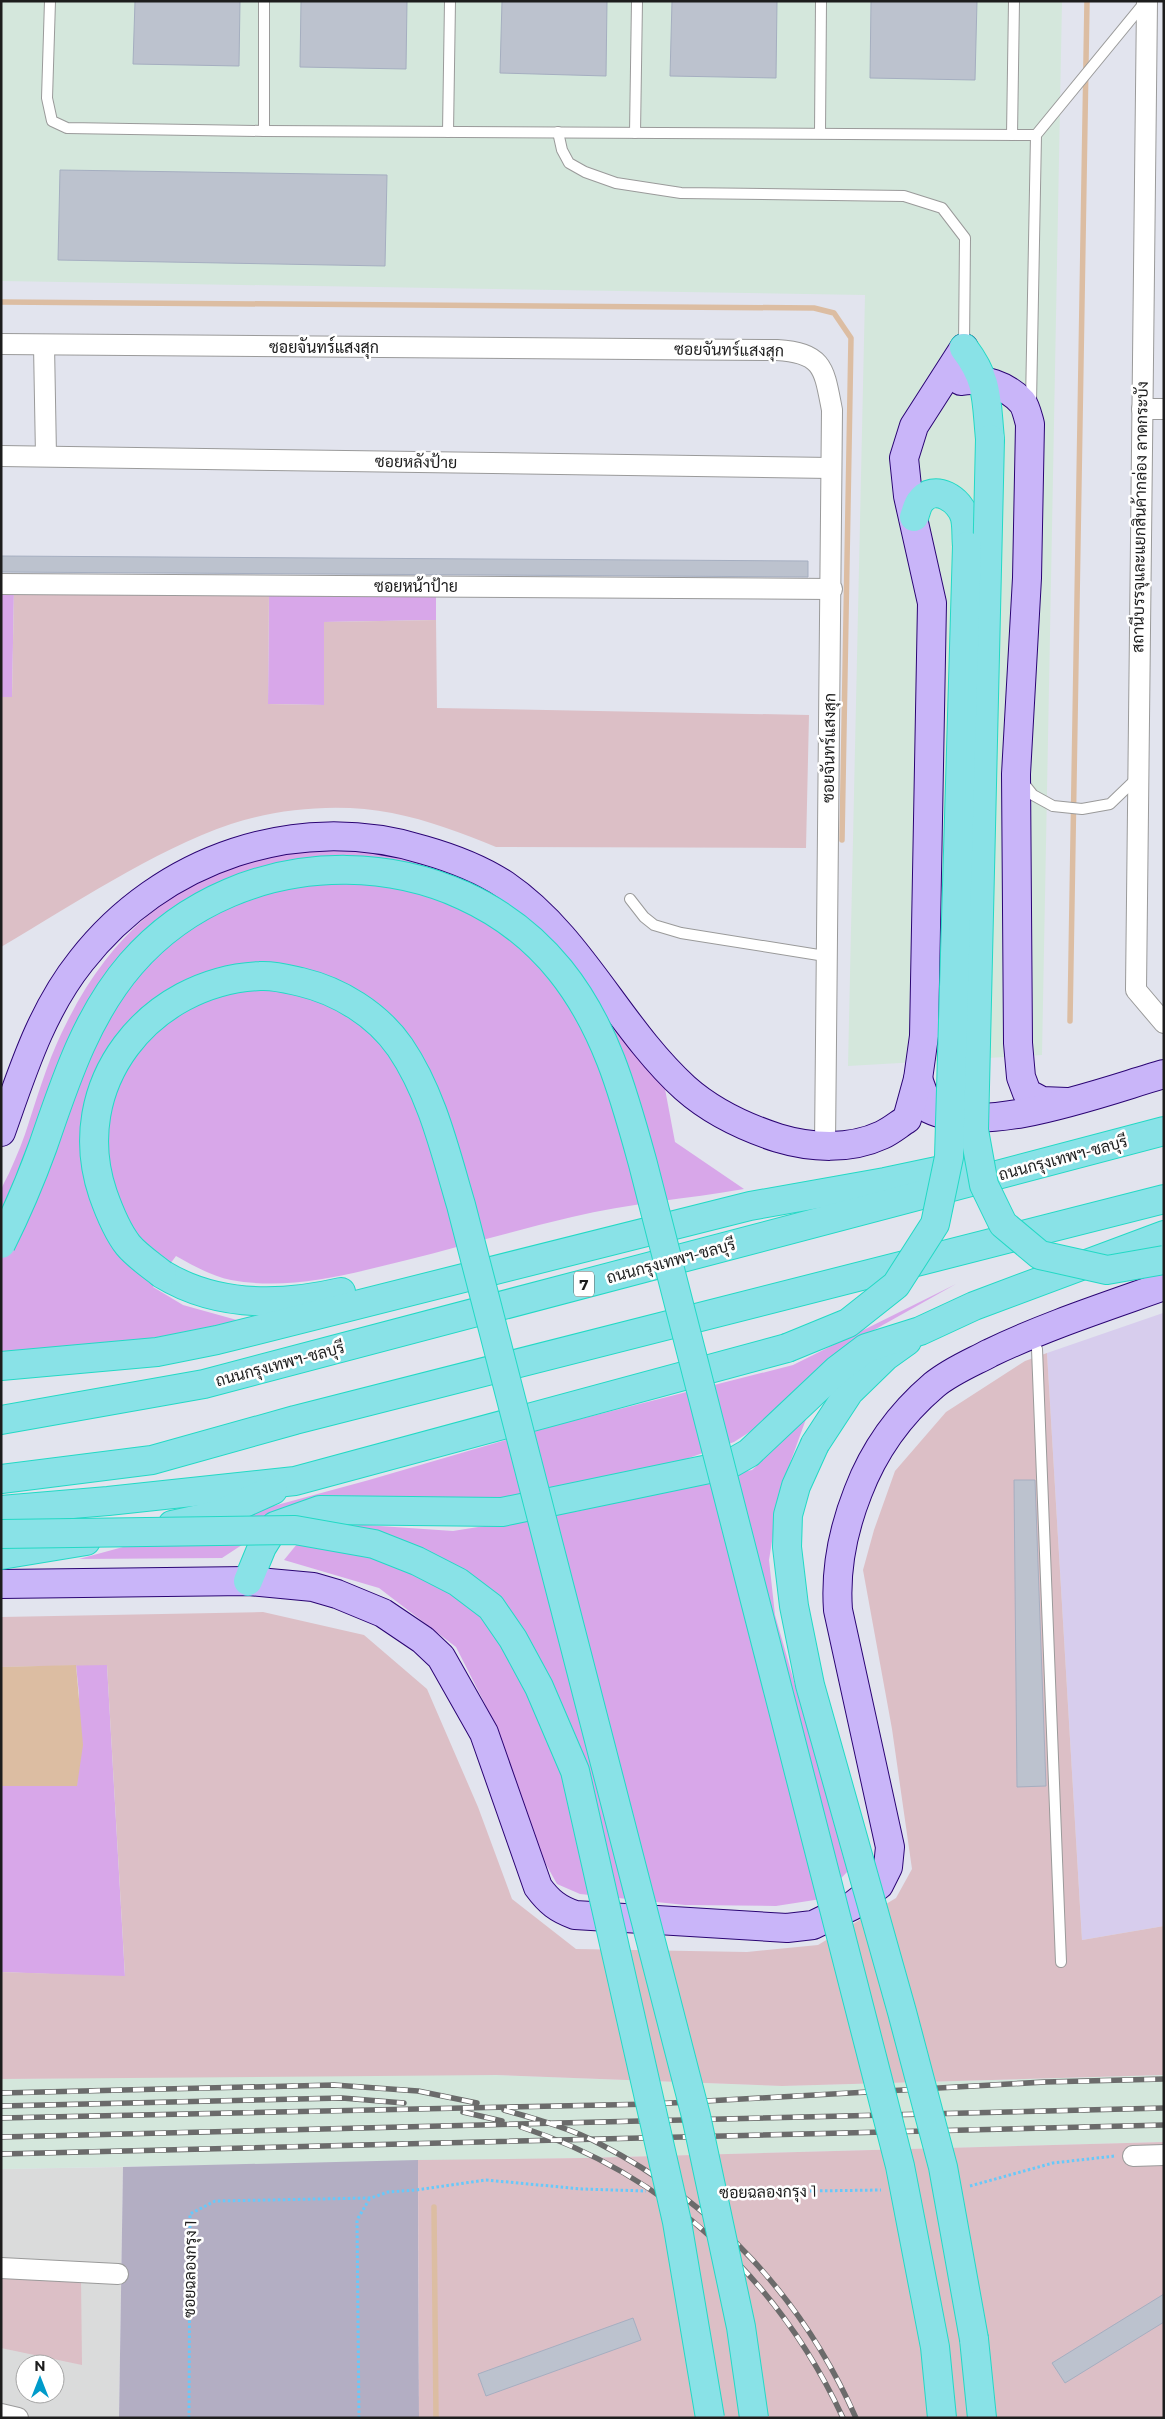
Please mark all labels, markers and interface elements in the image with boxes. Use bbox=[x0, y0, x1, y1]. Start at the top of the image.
street label: ซอยจันทร์แสงสุก bbox=[269, 335, 379, 359]
street label: ซอยจันทร์แสงสุก bbox=[674, 337, 784, 362]
street label: สถานีบรรจุและแยกสินค้ากล่อง ลาดกระบัง bbox=[1126, 381, 1154, 653]
street label: ซอยหลังป้าย bbox=[375, 451, 457, 472]
street label: ซอยหน้าป้าย bbox=[374, 576, 458, 596]
street label: ซอยจันทร์แสงสุก bbox=[816, 693, 841, 803]
street label: ถนนกรุงเทพฯ-ชลบุรี bbox=[996, 1130, 1130, 1186]
street label: ถนนกรุงเทพฯ-ชลบุรี bbox=[604, 1233, 738, 1289]
road number: 7 bbox=[574, 1272, 594, 1296]
street label: ถนนกรุงเทพฯ-ชลบุรี bbox=[213, 1336, 347, 1392]
street label: ซอยฉลองกรุง 1 bbox=[719, 2182, 817, 2204]
street label: ซอยฉลองกรุง 1 bbox=[180, 2220, 202, 2318]
north arrow bbox=[15, 2354, 65, 2404]
text: N bbox=[34, 2357, 46, 2375]

